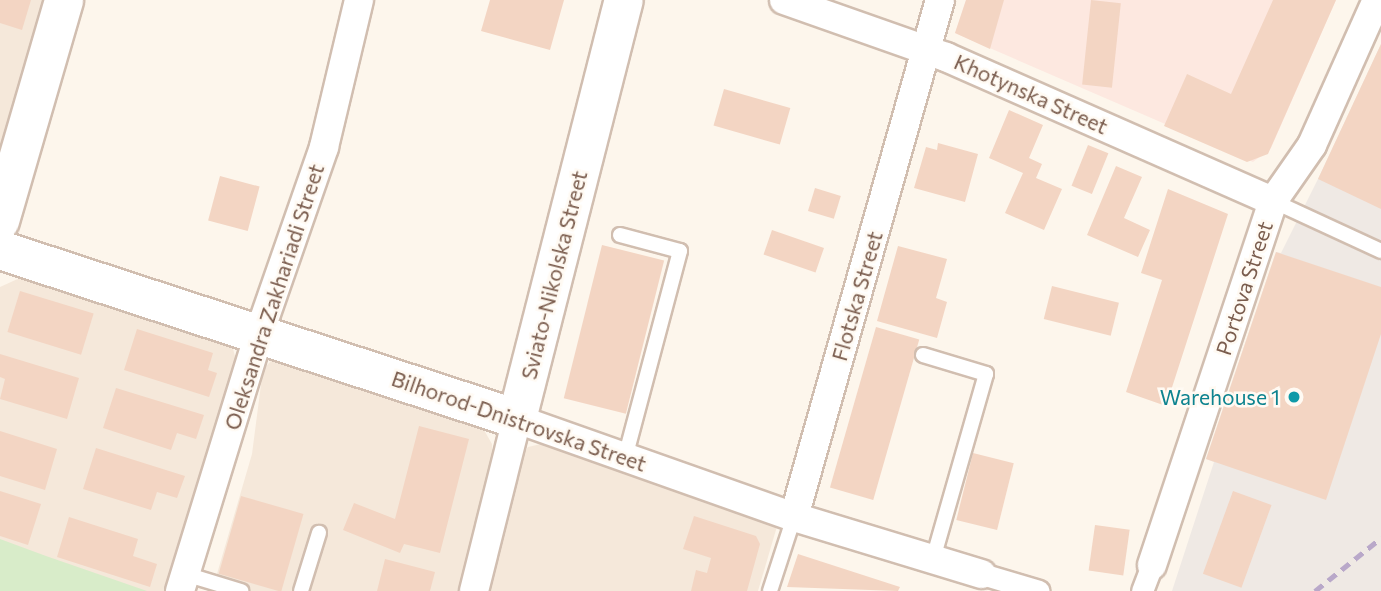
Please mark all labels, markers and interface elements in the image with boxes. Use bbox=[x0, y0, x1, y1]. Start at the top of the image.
street label: Khotynska Street bbox=[950, 49, 1112, 139]
street label: Oleksandra Zakhariadi Street bbox=[219, 161, 329, 433]
street label: Sviato-Nikolska Street bbox=[516, 168, 592, 382]
street label: Portova Street bbox=[1210, 218, 1278, 358]
street label: Flotska Street bbox=[826, 228, 888, 364]
street label: Bilhorod-Dnistrovska Street bbox=[388, 366, 650, 476]
place label: Warehouse 1 bbox=[1160, 384, 1280, 410]
marker: Warehouse 1 bbox=[1286, 389, 1302, 405]

